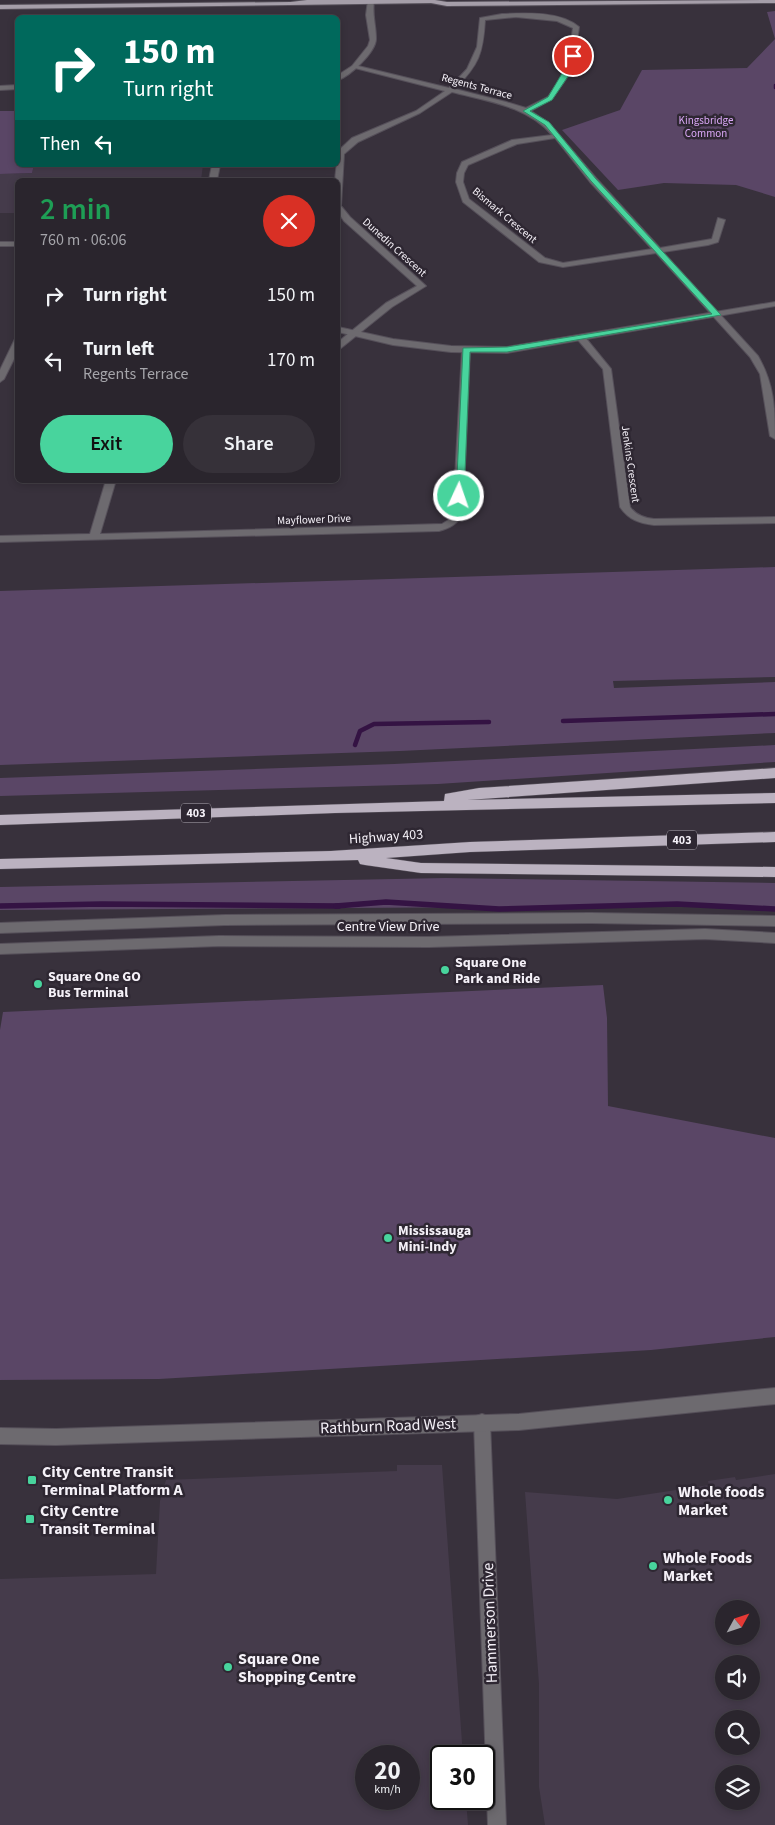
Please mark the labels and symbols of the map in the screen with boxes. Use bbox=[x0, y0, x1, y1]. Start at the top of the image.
pin bbox=[552, 35, 594, 77]
street label: Regents Terrace bbox=[440, 70, 514, 103]
park label: Kingsbridge Common bbox=[679, 113, 734, 141]
street label: Bismark Crescent bbox=[469, 184, 540, 247]
street label: Dunedin Crescent bbox=[359, 215, 430, 280]
street label: Jenkins Crescent bbox=[618, 425, 643, 504]
position arrow bbox=[432, 469, 484, 521]
street label: Mayflower Drive bbox=[277, 511, 352, 528]
road number: 403 bbox=[181, 804, 211, 822]
street label: Highway 403 bbox=[348, 824, 424, 850]
road number: 403 bbox=[667, 830, 697, 850]
street label: Centre View Drive bbox=[337, 917, 439, 937]
place label: Square One Park and Ride bbox=[455, 953, 540, 989]
marker: Square One Park and Ride bbox=[439, 964, 451, 976]
place label: Square One GO Bus Terminal bbox=[48, 967, 141, 1003]
marker: Square One GO Bus Terminal bbox=[32, 978, 44, 990]
place label: Mississauga Mini-Indy bbox=[398, 1221, 471, 1257]
marker: Mississauga Mini-Indy bbox=[382, 1232, 394, 1244]
street label: Rathburn Road West bbox=[320, 1413, 457, 1439]
place label: City Centre Transit Terminal Platform A bbox=[42, 1461, 183, 1501]
marker: City Centre Transit Terminal Platform A bbox=[26, 1474, 38, 1486]
place label: Whole foods Market bbox=[678, 1481, 764, 1521]
marker: Whole foods Market bbox=[662, 1494, 674, 1506]
place label: City Centre Transit Terminal bbox=[40, 1500, 156, 1540]
marker: City Centre Transit Terminal bbox=[24, 1513, 36, 1525]
place label: Whole Foods Market bbox=[663, 1547, 752, 1587]
marker: Whole Foods Market bbox=[647, 1560, 659, 1572]
street label: Hammerson Drive bbox=[477, 1562, 503, 1684]
north arrow bbox=[715, 1600, 760, 1645]
place label: Square One Shopping Centre bbox=[238, 1648, 356, 1688]
marker: Square One Shopping Centre bbox=[222, 1661, 234, 1673]
speed limit sign: 30 bbox=[430, 1745, 495, 1810]

